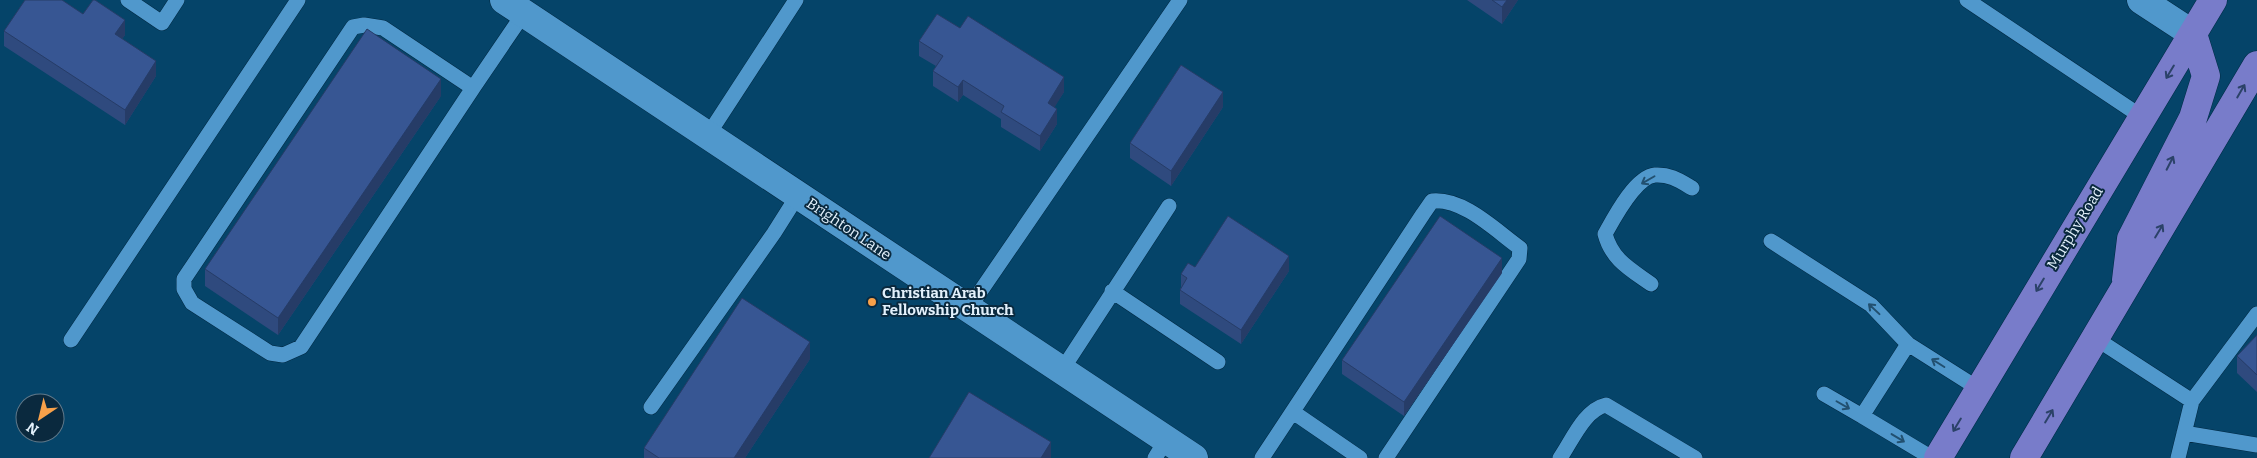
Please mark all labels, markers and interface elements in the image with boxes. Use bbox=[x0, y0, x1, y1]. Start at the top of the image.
one-way arrow bbox=[2165, 64, 2175, 78]
one-way arrow bbox=[2237, 85, 2247, 99]
one-way arrow bbox=[2165, 155, 2175, 170]
one-way arrow bbox=[1641, 175, 1655, 185]
street label: Murphy Road bbox=[2043, 183, 2107, 273]
street label: Brighton Lane bbox=[803, 194, 895, 264]
one-way arrow bbox=[2154, 225, 2164, 239]
one-way arrow bbox=[2035, 278, 2045, 292]
place label: Christian Arab Fellowship Church bbox=[882, 284, 1014, 319]
marker: Christian Arab Fellowship Church bbox=[866, 296, 878, 308]
one-way arrow bbox=[1868, 303, 1880, 315]
one-way arrow bbox=[1931, 358, 1945, 368]
north arrow bbox=[15, 393, 65, 443]
one-way arrow bbox=[1835, 401, 1850, 411]
one-way arrow bbox=[2044, 410, 2054, 424]
one-way arrow bbox=[1952, 417, 1962, 431]
text: N bbox=[23, 418, 42, 438]
one-way arrow bbox=[1891, 433, 1905, 443]

